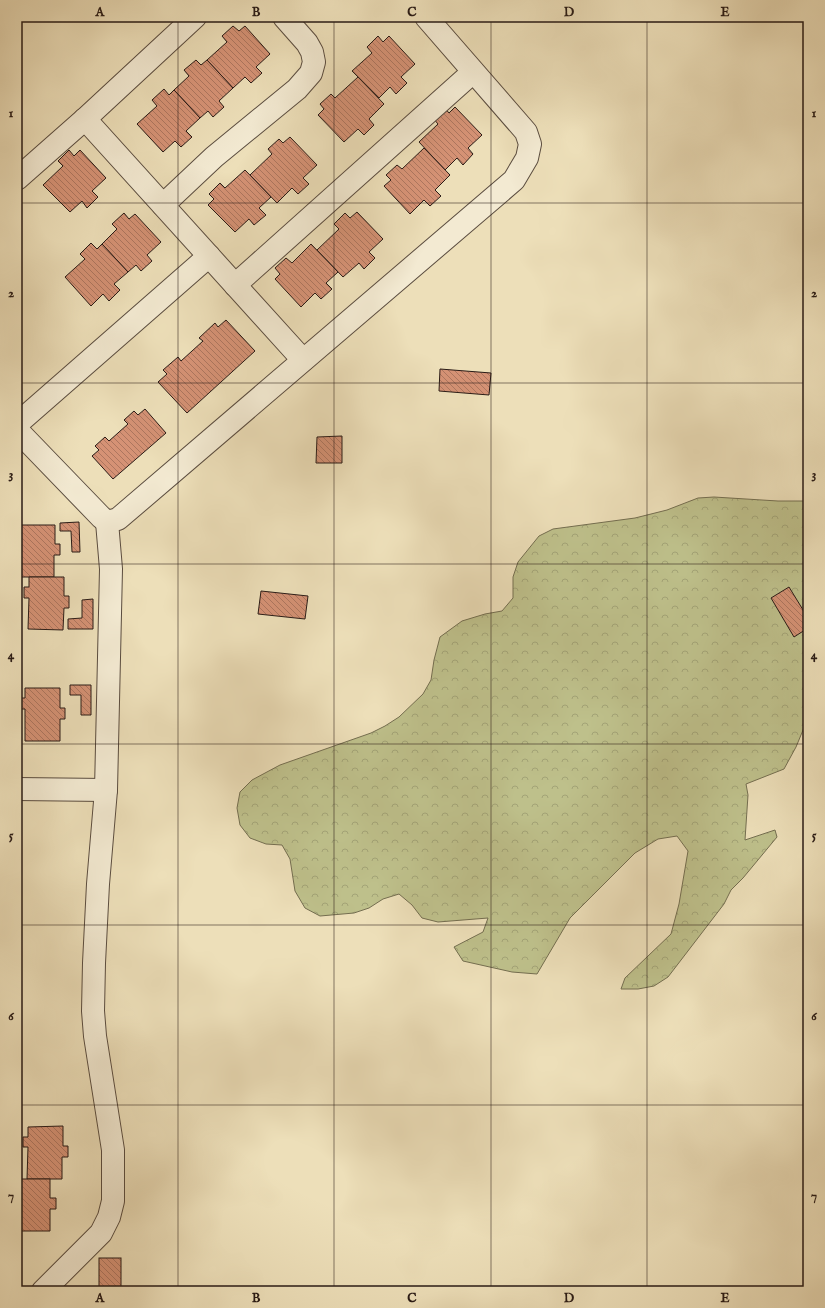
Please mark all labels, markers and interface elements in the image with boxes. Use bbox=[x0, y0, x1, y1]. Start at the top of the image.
text: A bbox=[95, 4, 106, 21]
text: B bbox=[252, 4, 261, 21]
text: C bbox=[407, 4, 417, 21]
text: D bbox=[564, 4, 575, 21]
text: E bbox=[720, 4, 730, 21]
text: 1 bbox=[9, 105, 14, 122]
text: 1 bbox=[812, 105, 817, 122]
text: 2 bbox=[8, 285, 14, 302]
text: 2 bbox=[811, 285, 817, 302]
text: 3 bbox=[9, 466, 14, 483]
text: 3 bbox=[812, 466, 817, 483]
text: 4 bbox=[8, 647, 15, 664]
text: 4 bbox=[811, 647, 818, 664]
text: 5 bbox=[9, 827, 14, 844]
text: 5 bbox=[812, 827, 817, 844]
text: 6 bbox=[8, 1008, 14, 1025]
text: 6 bbox=[811, 1008, 817, 1025]
text: 7 bbox=[8, 1188, 14, 1205]
text: 7 bbox=[811, 1188, 817, 1205]
text: A bbox=[95, 1290, 106, 1307]
text: B bbox=[252, 1290, 261, 1307]
text: C bbox=[407, 1290, 417, 1307]
text: D bbox=[564, 1290, 575, 1307]
text: E bbox=[720, 1290, 730, 1307]

